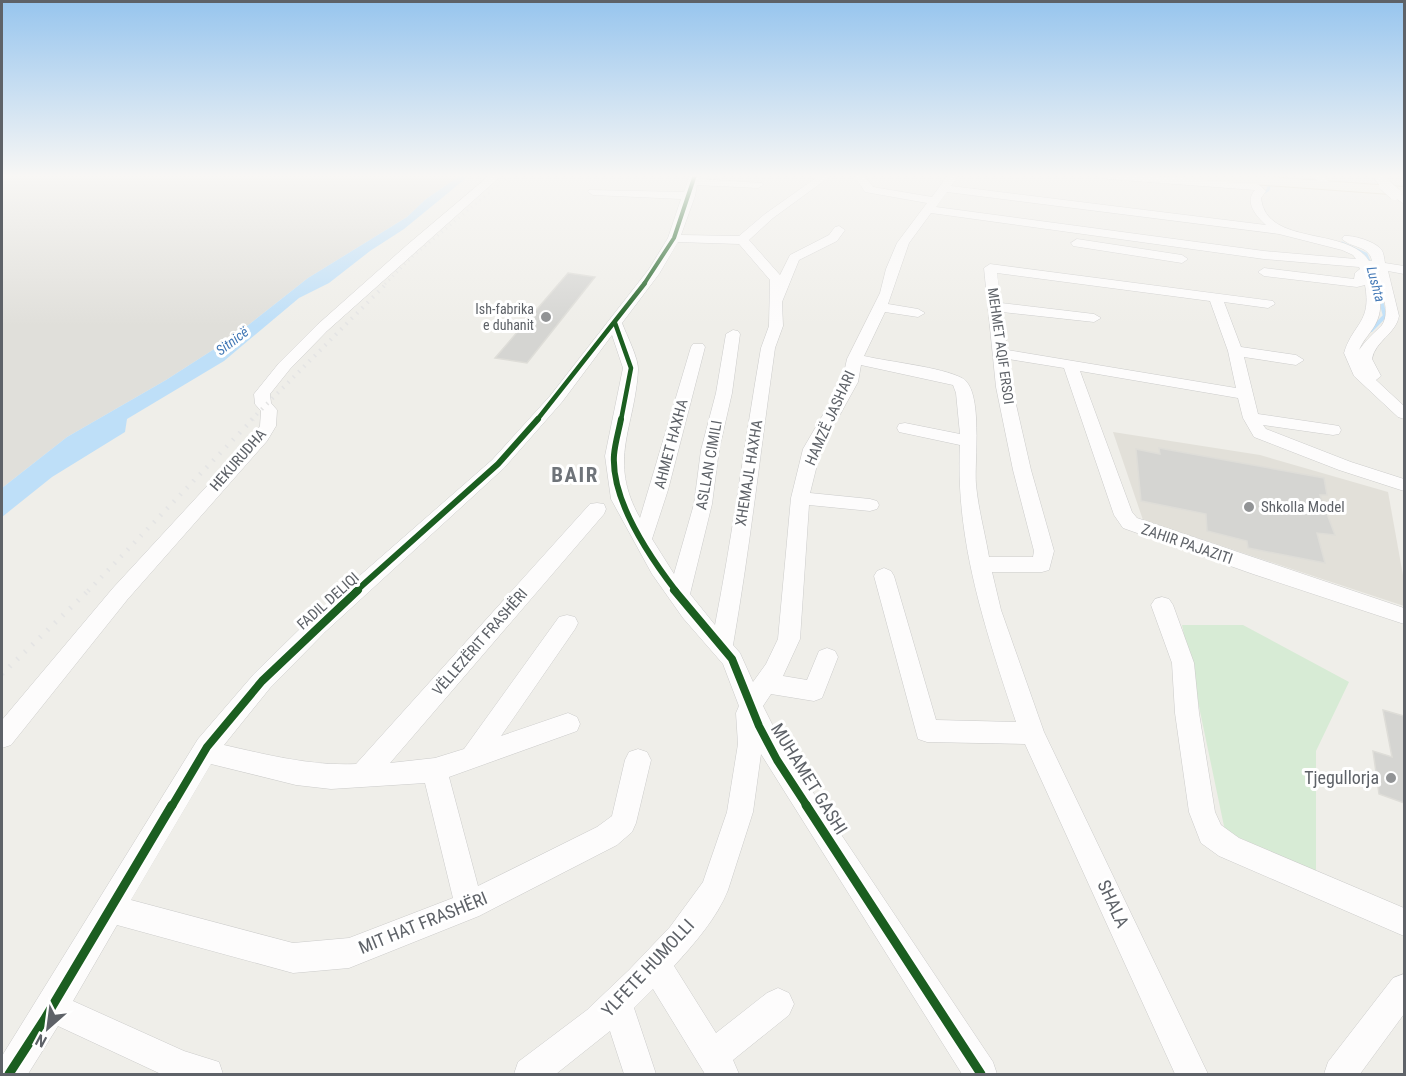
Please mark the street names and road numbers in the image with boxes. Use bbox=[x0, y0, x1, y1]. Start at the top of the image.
street label: MEHMET AQIF ERSOI bbox=[985, 287, 1017, 405]
street label: HAMZË JASHARI bbox=[801, 368, 859, 468]
street label: AHMET HAXHA bbox=[650, 397, 692, 491]
street label: XHEMAJL HAXHA bbox=[732, 418, 766, 527]
street label: ASLLAN CIMILI bbox=[692, 419, 726, 511]
street label: HEKURUDHA bbox=[206, 425, 270, 495]
street label: ZAHIR PAJAZITI bbox=[1139, 520, 1235, 568]
street label: FADIL DELIQI bbox=[293, 568, 363, 634]
street label: VËLLEZËRIT FRASHËRI bbox=[429, 585, 531, 699]
street label: MUHAMET GASHI bbox=[767, 719, 852, 838]
street label: SHALA bbox=[1093, 877, 1134, 932]
street label: MIT HAT FRASHËRI bbox=[355, 887, 490, 958]
street label: YLFETE HUMOLLI bbox=[597, 915, 698, 1021]

